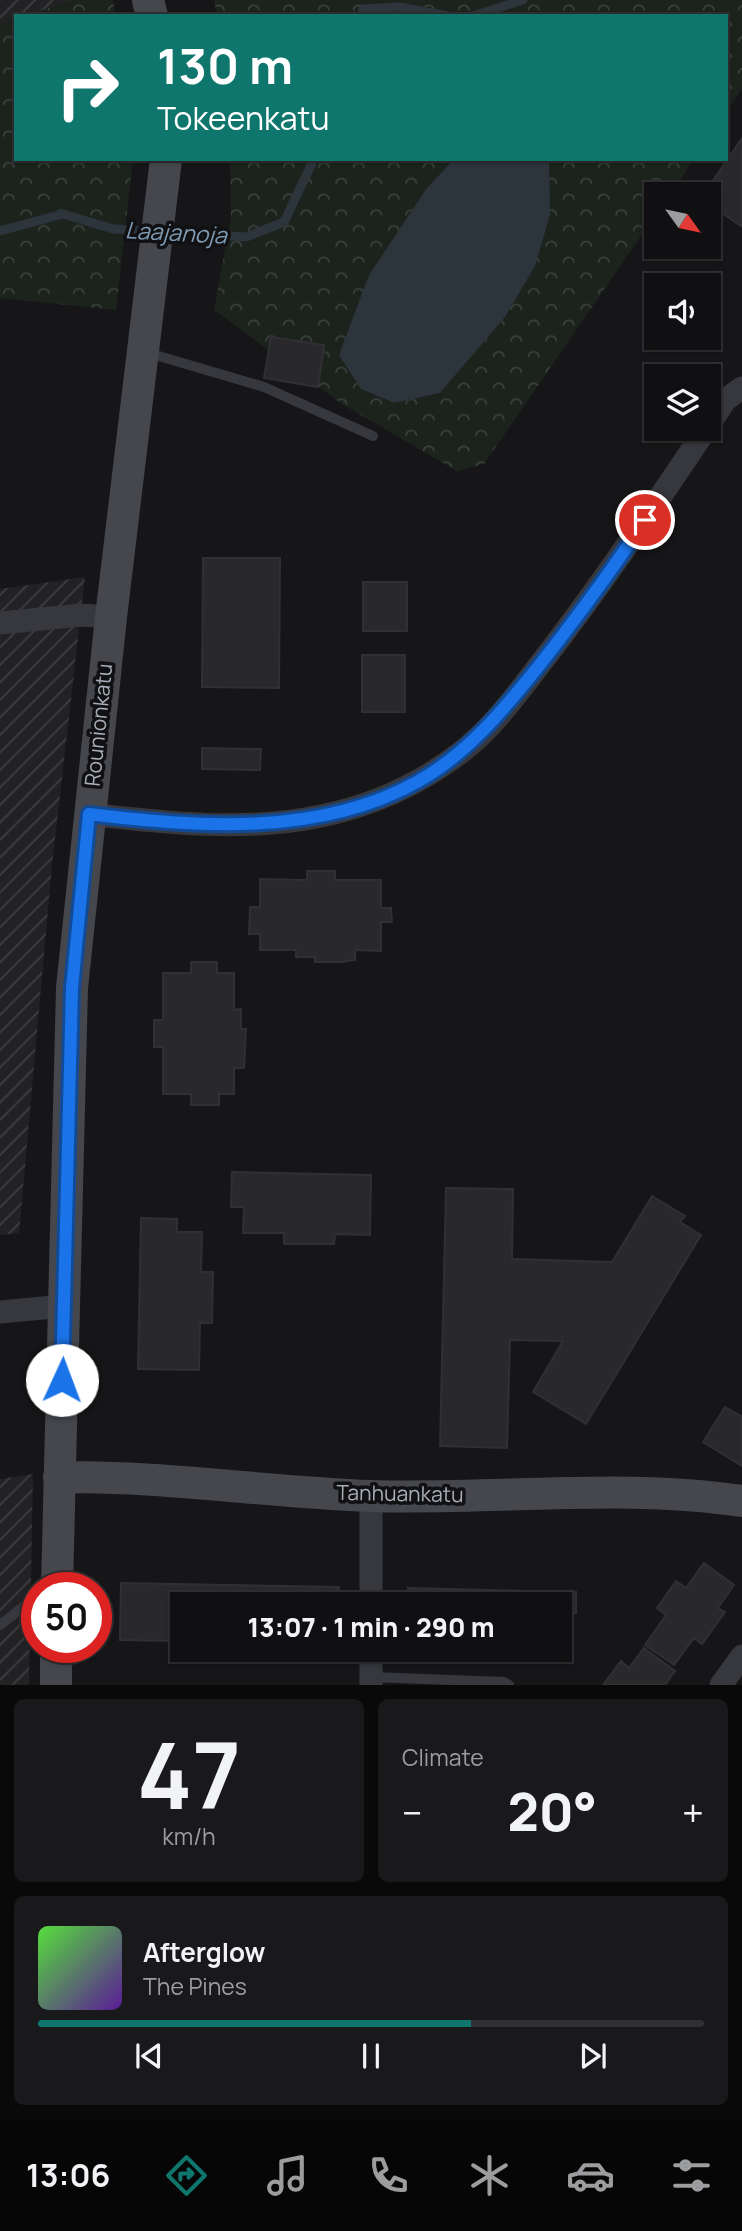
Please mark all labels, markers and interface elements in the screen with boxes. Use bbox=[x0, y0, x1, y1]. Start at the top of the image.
text: 130 m bbox=[157, 32, 293, 99]
icon: right bbox=[42, 42, 133, 133]
text: Tokeenkatu bbox=[157, 96, 329, 140]
north arrow bbox=[644, 182, 721, 259]
map controls bbox=[644, 182, 721, 441]
water label: Laajanoja bbox=[125, 213, 229, 251]
button: sound bbox=[644, 273, 721, 350]
button: layers bbox=[644, 364, 721, 441]
pin bbox=[615, 490, 675, 550]
icon: arrive bbox=[626, 501, 664, 539]
street label: Rounionkatu bbox=[78, 662, 118, 788]
position arrow bbox=[25, 1343, 99, 1417]
street label: Tanhuankatu bbox=[336, 1478, 464, 1508]
speed limit sign: 50 bbox=[21, 1572, 112, 1663]
text: 13:07 · 1 min · 290 m bbox=[248, 1609, 494, 1645]
text: 47 bbox=[137, 1712, 241, 1836]
text: Climate bbox=[402, 1741, 484, 1773]
text: 20° bbox=[507, 1776, 597, 1847]
text: − bbox=[402, 1786, 423, 1838]
text: + bbox=[682, 1786, 704, 1838]
text: km/h bbox=[162, 1820, 216, 1852]
text: Afterglow bbox=[143, 1934, 265, 1970]
text: The Pines bbox=[143, 1970, 247, 2002]
icon: previous bbox=[130, 2037, 168, 2075]
icon: pause bbox=[352, 2037, 390, 2075]
icon: next bbox=[574, 2037, 612, 2075]
icon: directions bbox=[162, 2151, 211, 2200]
icon: music bbox=[263, 2151, 312, 2200]
icon: phone bbox=[364, 2151, 413, 2200]
icon: climate bbox=[465, 2151, 514, 2200]
icon: car bbox=[566, 2151, 615, 2200]
icon: filters bbox=[667, 2151, 716, 2200]
text: 13:06 bbox=[26, 2153, 110, 2197]

